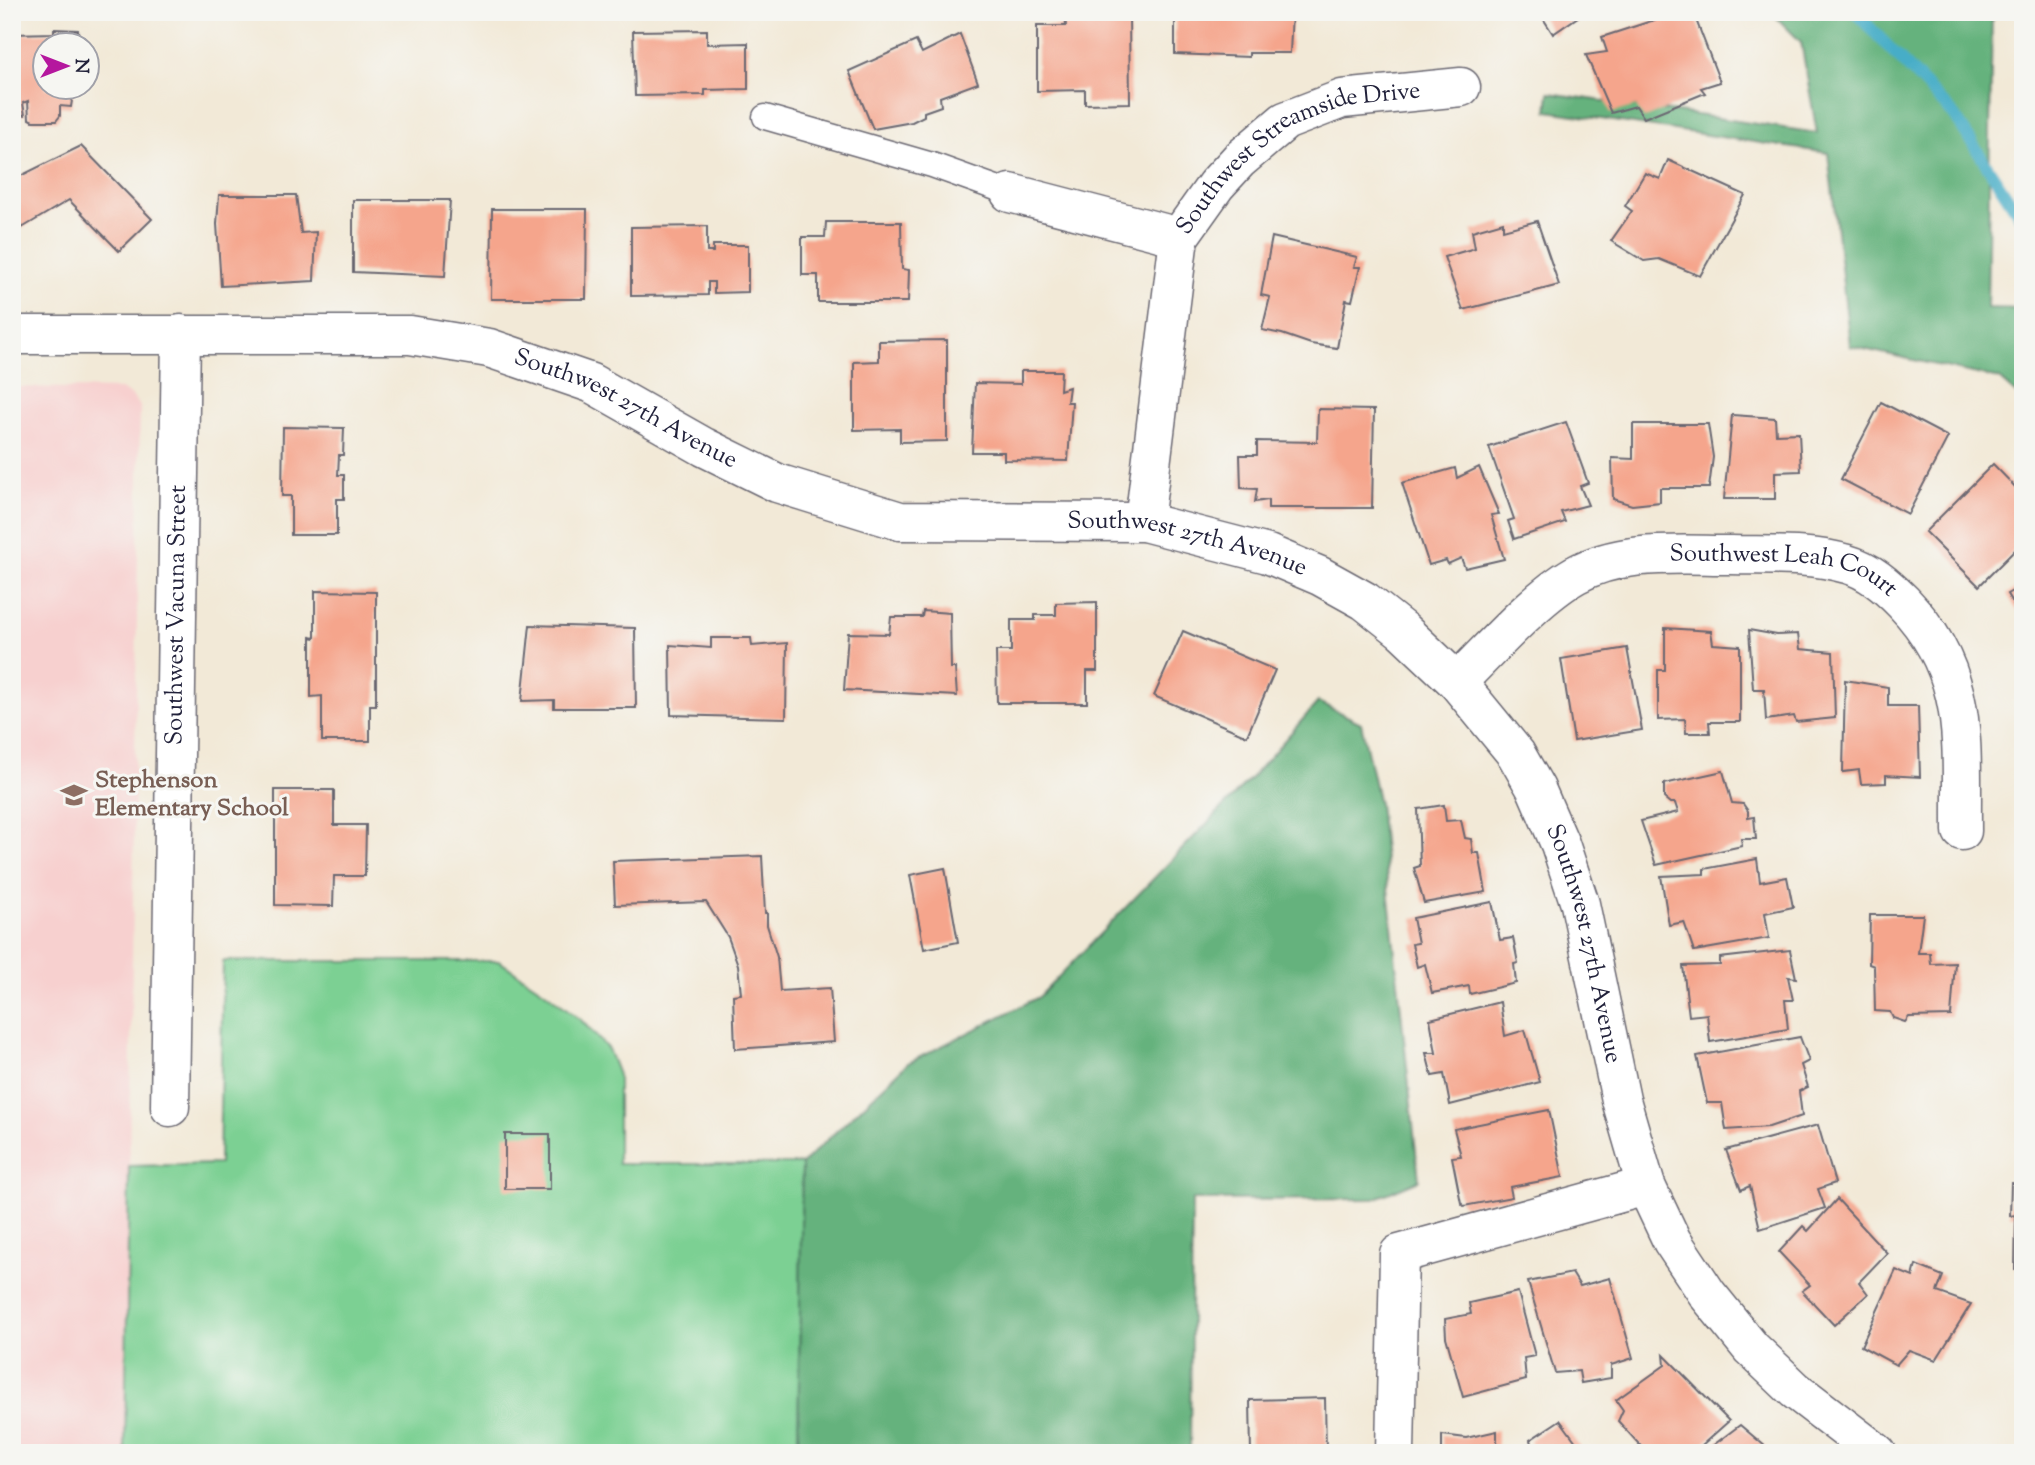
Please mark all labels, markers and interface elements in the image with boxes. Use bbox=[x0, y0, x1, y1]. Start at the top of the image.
north arrow bbox=[32, 32, 102, 102]
text: N bbox=[67, 58, 94, 74]
street label: Southwest Streamside Drive bbox=[1169, 74, 1422, 242]
street label: Southwest 27th Avenue bbox=[509, 341, 743, 478]
street label: Southwest Vacuna Street bbox=[158, 485, 196, 745]
street label: Southwest 27th Avenue bbox=[1067, 505, 1312, 586]
street label: Southwest Leah Court bbox=[1669, 537, 1905, 605]
place label: Stephenson Elementary School bbox=[95, 764, 289, 826]
school or university icon: Stephenson Elementary School bbox=[59, 780, 89, 810]
street label: Southwest 27th Avenue bbox=[1537, 819, 1630, 1067]

